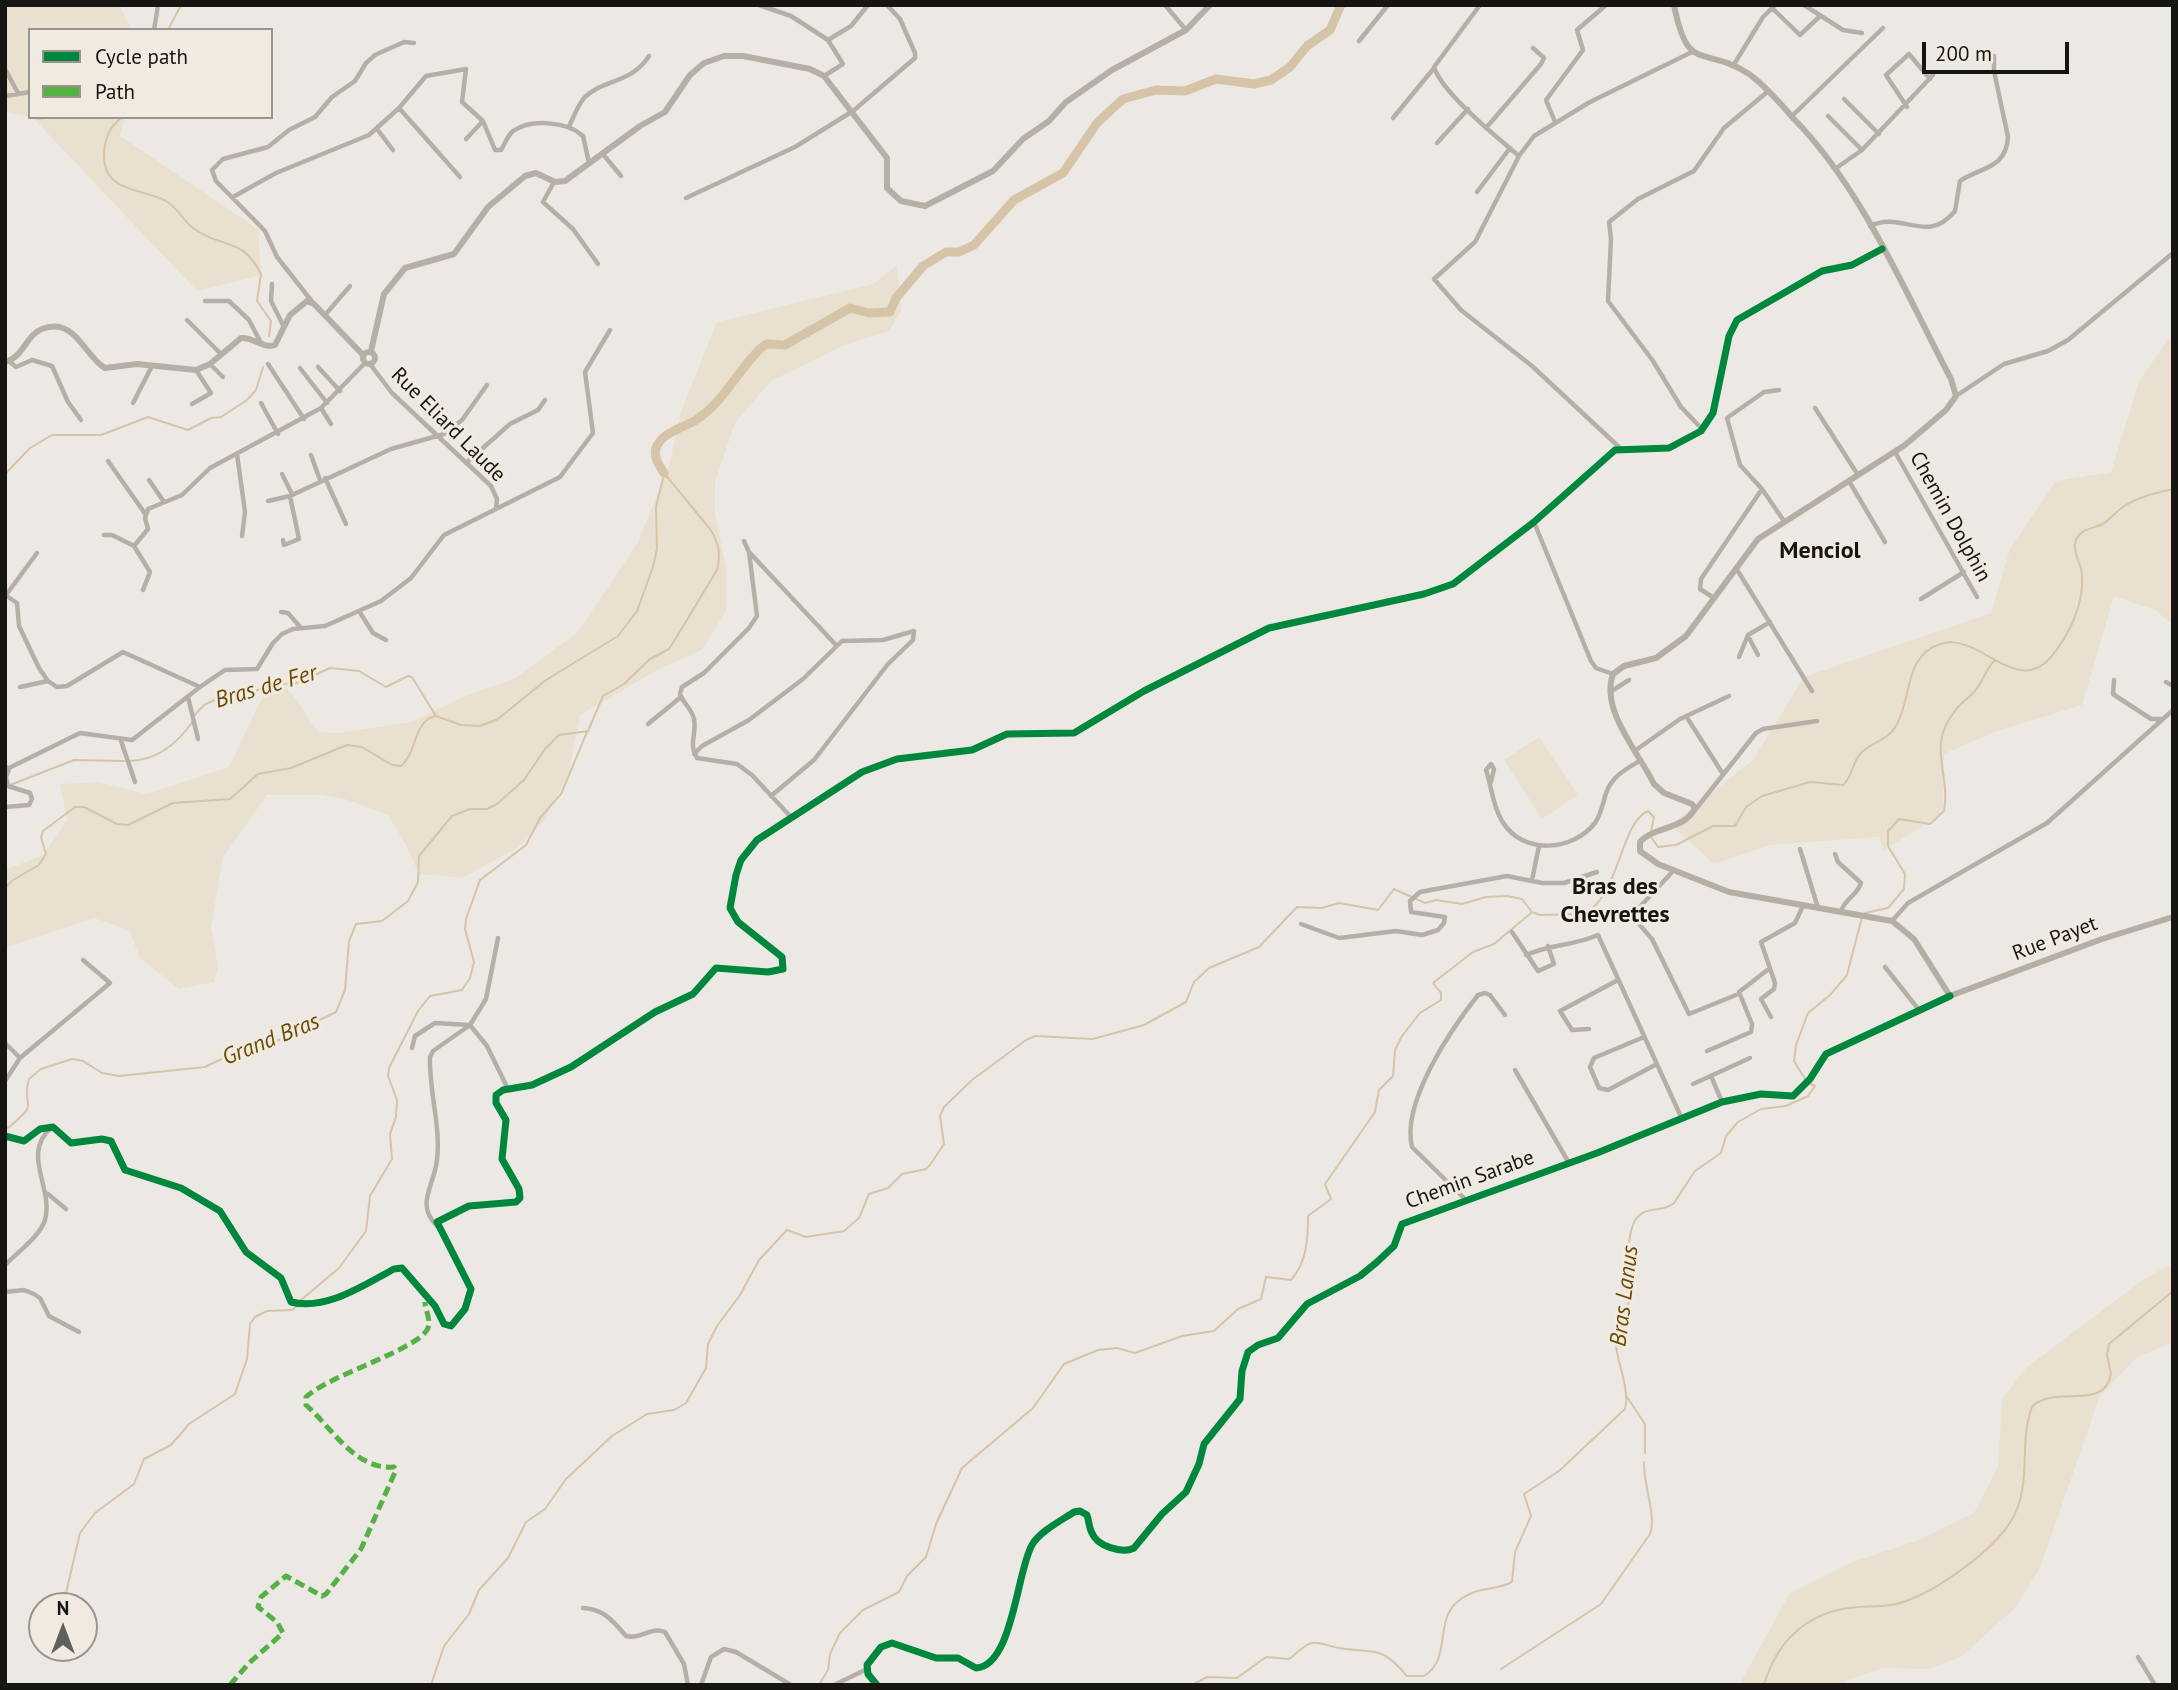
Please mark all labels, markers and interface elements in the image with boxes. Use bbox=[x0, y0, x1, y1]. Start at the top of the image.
legend bbox=[28, 28, 273, 119]
scale bar bbox=[1926, 28, 2073, 72]
text: 200 m bbox=[1935, 40, 1992, 67]
text: Cycle path bbox=[95, 43, 188, 70]
text: Path bbox=[95, 78, 135, 105]
street label: Rue Eliard Laude bbox=[386, 363, 510, 487]
street label: Chemin Dolphin bbox=[1904, 447, 1996, 587]
district label: Menciol bbox=[1779, 537, 1861, 565]
water label: Bras de Fer bbox=[212, 659, 320, 715]
district label: Bras des Chevrettes bbox=[1560, 873, 1670, 929]
street label: Rue Payet bbox=[2009, 911, 2101, 967]
water label: Grand Bras bbox=[218, 1008, 324, 1072]
street label: Chemin Sarabe bbox=[1402, 1145, 1538, 1215]
water label: Bras Lanus bbox=[1605, 1244, 1645, 1348]
north arrow bbox=[28, 1592, 98, 1662]
text: N bbox=[57, 1596, 69, 1620]

